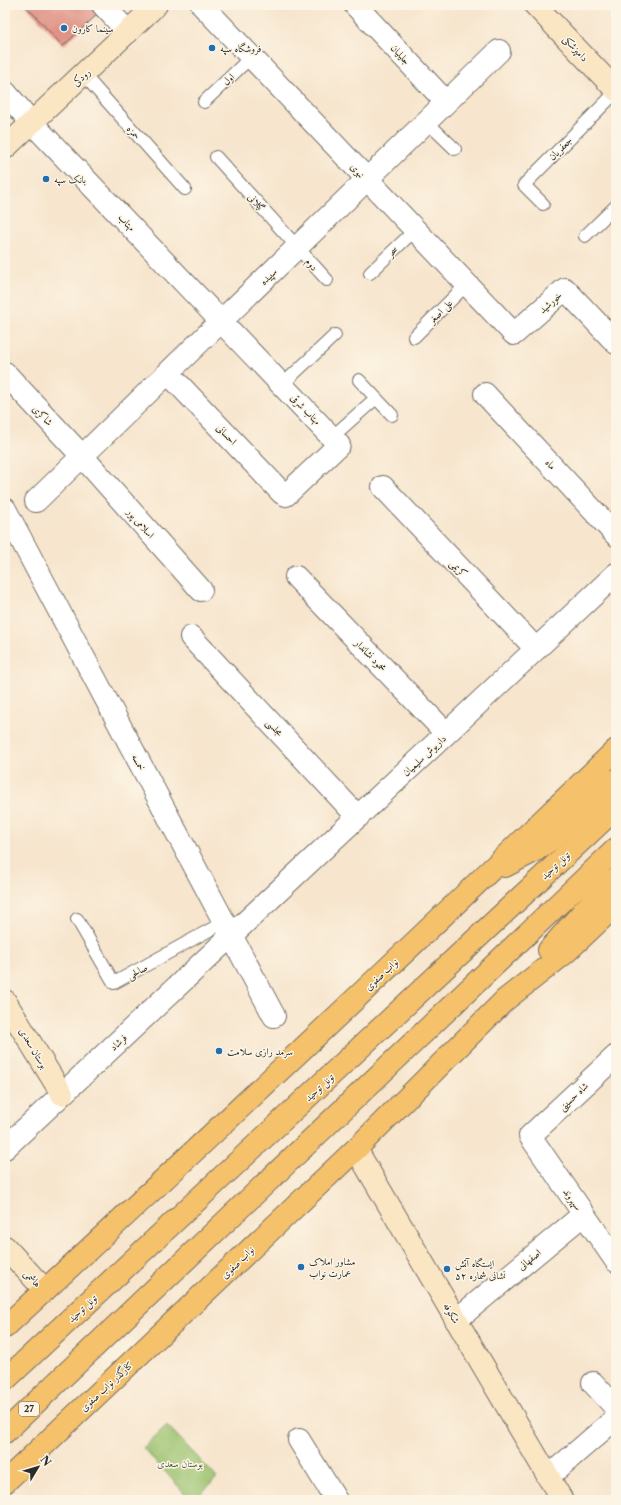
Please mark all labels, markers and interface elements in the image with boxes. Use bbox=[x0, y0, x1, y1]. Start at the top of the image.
place label: سینما کارون bbox=[72, 22, 114, 35]
marker: سینما کارون bbox=[59, 23, 69, 33]
street label: دامپزشکی bbox=[559, 32, 591, 65]
place label: فروشگاه سپه bbox=[220, 42, 262, 56]
street label: جلیلیان bbox=[388, 42, 413, 67]
marker: فروشگاه سپه bbox=[207, 43, 217, 53]
street label: رودکی bbox=[69, 66, 93, 89]
street label: اول bbox=[219, 70, 237, 88]
street label: حمزه bbox=[124, 123, 143, 142]
street label: جعفریان bbox=[546, 134, 575, 163]
street label: نبوی bbox=[348, 160, 368, 181]
place label: بانک سپه bbox=[54, 173, 86, 187]
marker: بانک سپه bbox=[41, 174, 51, 184]
street label: گیلانی bbox=[245, 191, 268, 214]
street label: مهتاب bbox=[115, 211, 138, 234]
street label: سحر bbox=[383, 243, 401, 260]
street label: دوم bbox=[300, 255, 321, 276]
street label: سپیده bbox=[257, 265, 281, 288]
street label: خورشید bbox=[536, 289, 565, 316]
street label: علی اصغر bbox=[425, 296, 456, 328]
street label: مهتاب شرقی bbox=[288, 391, 324, 428]
street label: شاکری bbox=[30, 402, 56, 429]
street label: احسانی bbox=[214, 421, 240, 448]
street label: ماه bbox=[543, 456, 559, 472]
street label: اسلامی پور bbox=[123, 505, 157, 542]
street label: کریمی bbox=[447, 557, 470, 580]
street label: محمود نشاندار bbox=[351, 636, 389, 674]
street label: مجلسی bbox=[263, 716, 286, 739]
street label: داریوش سلیمیان bbox=[400, 732, 449, 779]
street label: خمسه bbox=[129, 752, 148, 773]
street label: تونل توحید bbox=[538, 848, 573, 883]
street label: نواب صفوی bbox=[362, 955, 401, 993]
street label: صالحی bbox=[125, 961, 150, 982]
street label: بوستان سعدی bbox=[16, 1025, 51, 1071]
street label: فرشاد bbox=[107, 1031, 130, 1054]
place label: سرمد رازی سلامت bbox=[227, 1045, 293, 1058]
marker: سرمد رازی سلامت bbox=[214, 1046, 224, 1056]
street label: تونل توحید bbox=[302, 1070, 337, 1105]
street label: شاه حسینی bbox=[556, 1079, 592, 1114]
street label: سپهروند bbox=[560, 1186, 585, 1214]
street label: نواب صفوی bbox=[218, 1243, 257, 1281]
street label: اصفهانی bbox=[515, 1246, 544, 1273]
place label: مشاور املاک عمارت نواب bbox=[309, 1255, 355, 1280]
place label: ایستگاه آتش نشانی شماره ۵۲ bbox=[455, 1257, 506, 1282]
marker: مشاور املاک عمارت نواب bbox=[296, 1262, 306, 1272]
marker: ایستگاه آتش نشانی شماره ۵۲ bbox=[442, 1264, 452, 1274]
street label: هاشمی bbox=[21, 1267, 44, 1290]
street label: تونل توحید bbox=[65, 1291, 100, 1326]
street label: شکوفه bbox=[441, 1301, 463, 1326]
street label: کنارگذر نواب صفوی bbox=[76, 1358, 136, 1414]
road number: 27 bbox=[19, 1402, 39, 1416]
north arrow bbox=[18, 1447, 58, 1487]
text: N bbox=[37, 1453, 55, 1469]
park label: بوستان سعدی bbox=[157, 1457, 203, 1470]

